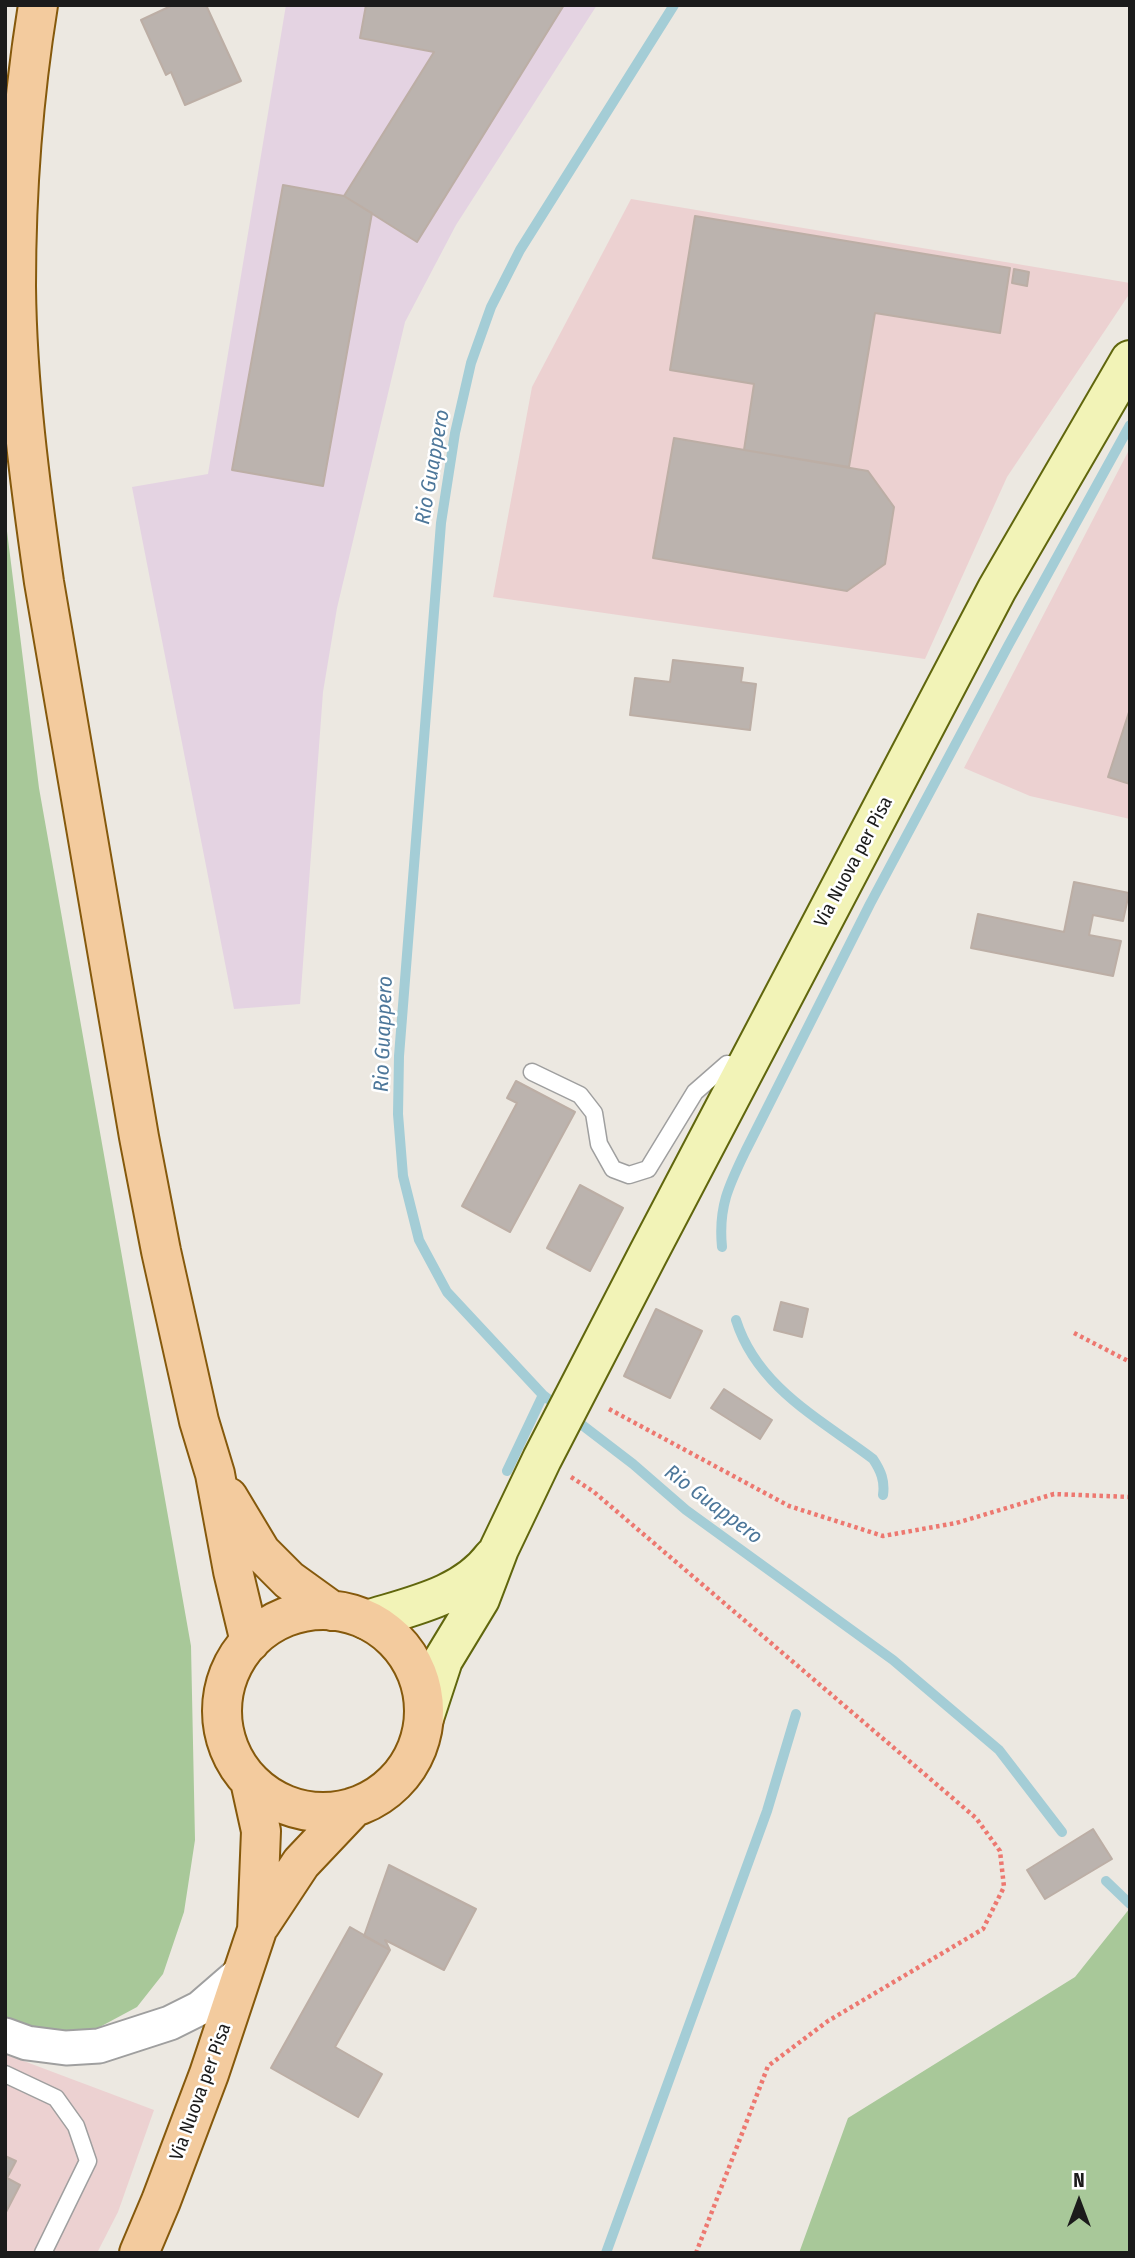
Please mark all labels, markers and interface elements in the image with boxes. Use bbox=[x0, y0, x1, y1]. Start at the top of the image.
water label: Rio Guappero bbox=[411, 408, 455, 526]
street label: Via Nuova per Pisa bbox=[810, 793, 898, 931]
water label: Rio Guappero bbox=[369, 976, 399, 1092]
water label: Rio Guappero bbox=[659, 1460, 767, 1550]
street label: Via Nuova per Pisa bbox=[166, 2020, 236, 2164]
north arrow bbox=[1044, 2167, 1114, 2237]
text: N bbox=[1073, 2169, 1085, 2192]

